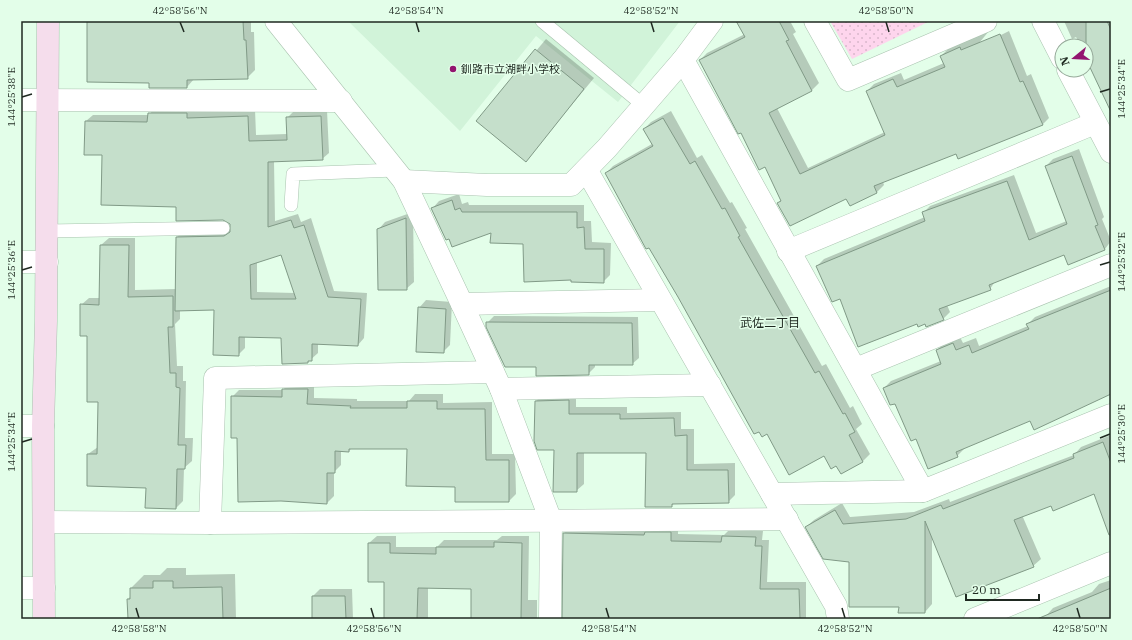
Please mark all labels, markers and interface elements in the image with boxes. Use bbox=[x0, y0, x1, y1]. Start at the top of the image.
text: 42°58'56"N bbox=[153, 4, 208, 17]
text: 42°58'54"N bbox=[389, 4, 444, 17]
text: 42°58'52"N bbox=[624, 4, 679, 17]
text: 42°58'50"N bbox=[859, 4, 914, 17]
north arrow bbox=[1054, 38, 1094, 78]
text: N bbox=[1056, 55, 1072, 67]
text: 144°25'34"E bbox=[1115, 59, 1128, 119]
place label: 釧路市立湖畔小学校 bbox=[461, 62, 560, 76]
marker: 釧路市立湖畔小学校 bbox=[448, 64, 458, 74]
text: 144°25'38"E bbox=[5, 67, 18, 127]
text: 144°25'32"E bbox=[1115, 232, 1128, 292]
text: 144°25'36"E bbox=[5, 240, 18, 300]
district label: 武佐二丁目 bbox=[740, 315, 800, 330]
text: 144°25'30"E bbox=[1115, 404, 1128, 464]
text: 144°25'34"E bbox=[5, 412, 18, 472]
scale bar bbox=[966, 576, 1039, 602]
text: 20 m bbox=[972, 582, 1001, 597]
text: 42°58'58"N bbox=[112, 622, 167, 635]
text: 42°58'56"N bbox=[347, 622, 402, 635]
text: 42°58'54"N bbox=[582, 622, 637, 635]
text: 42°58'52"N bbox=[818, 622, 873, 635]
text: 42°58'50"N bbox=[1053, 622, 1108, 635]

